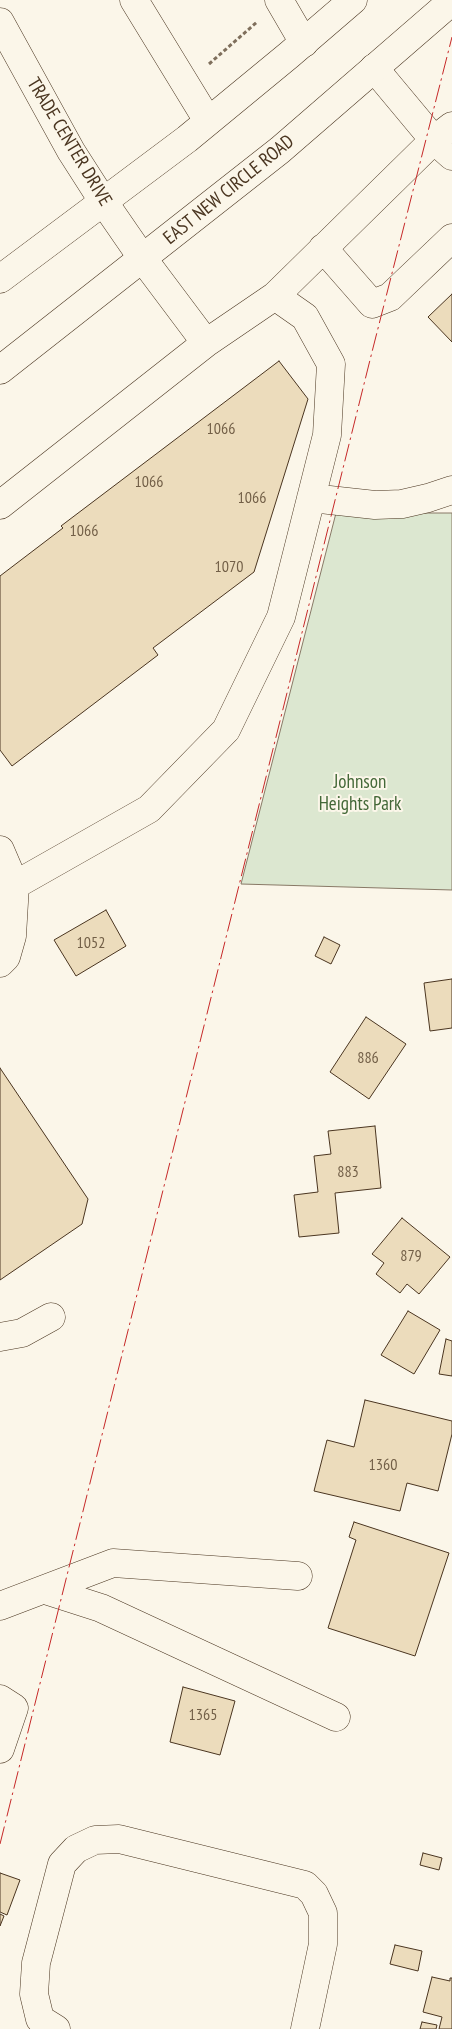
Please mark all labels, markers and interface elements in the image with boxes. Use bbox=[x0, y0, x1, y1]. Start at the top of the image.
street label: TRADE CENTER DRIVE bbox=[22, 74, 116, 210]
street label: EAST NEW CIRCLE ROAD bbox=[159, 130, 299, 250]
house number: 1066 bbox=[207, 419, 235, 439]
house number: 1066 bbox=[135, 472, 163, 492]
house number: 1066 bbox=[238, 488, 266, 508]
house number: 1066 bbox=[70, 521, 98, 541]
house number: 1070 bbox=[215, 557, 243, 577]
park label: Johnson Heights Park bbox=[319, 772, 401, 816]
house number: 1052 bbox=[77, 933, 105, 953]
house number: 886 bbox=[357, 1048, 379, 1068]
house number: 883 bbox=[337, 1162, 359, 1182]
house number: 879 bbox=[400, 1246, 422, 1266]
house number: 1360 bbox=[369, 1455, 397, 1475]
house number: 1365 bbox=[189, 1705, 217, 1725]

